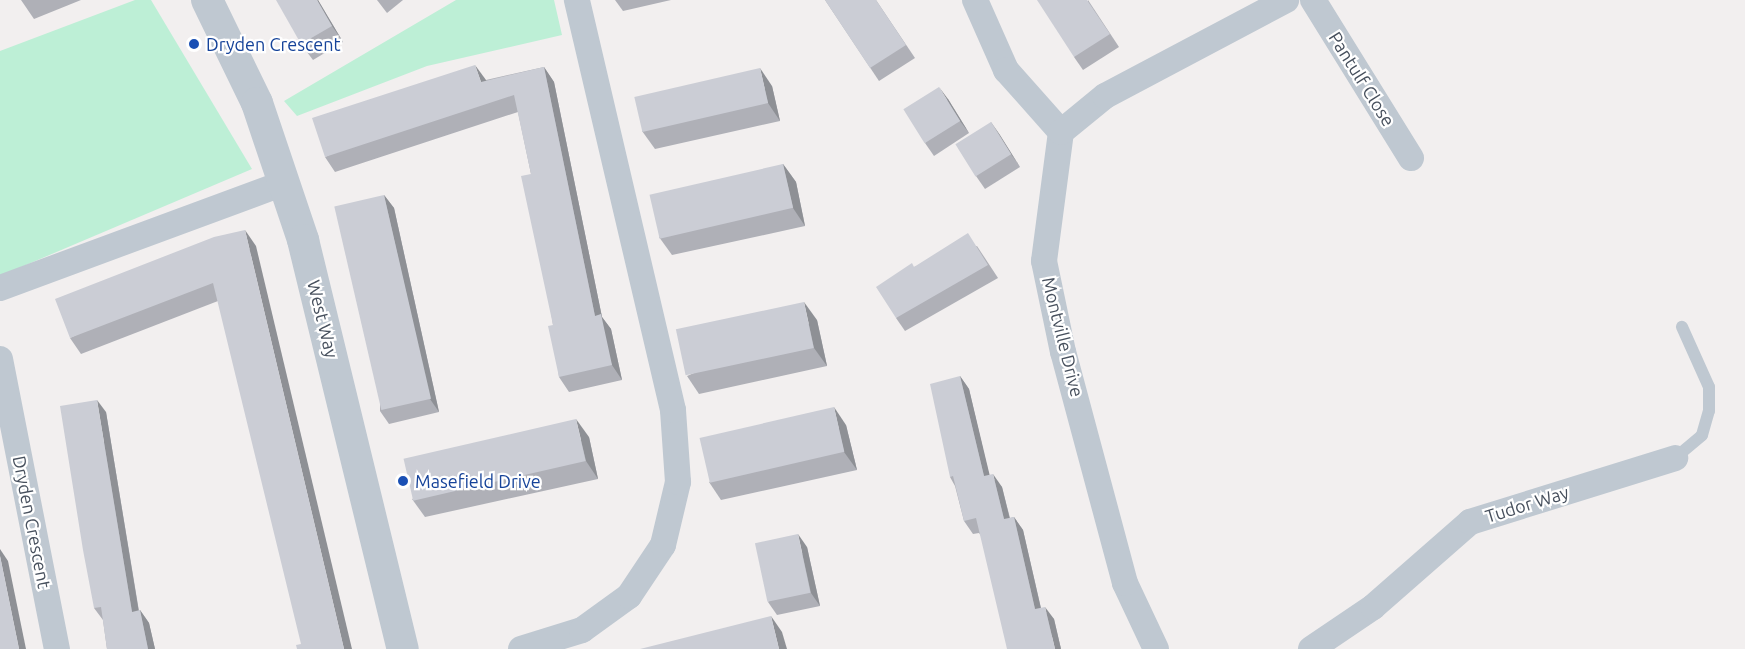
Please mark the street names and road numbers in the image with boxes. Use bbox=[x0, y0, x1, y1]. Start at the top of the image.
street label: Pantulf Close bbox=[1324, 28, 1400, 130]
street label: Montville Drive bbox=[1038, 275, 1088, 399]
street label: West Way bbox=[303, 278, 343, 360]
street label: Dryden Crescent bbox=[9, 454, 55, 590]
street label: Tudor Way bbox=[1483, 481, 1571, 527]

